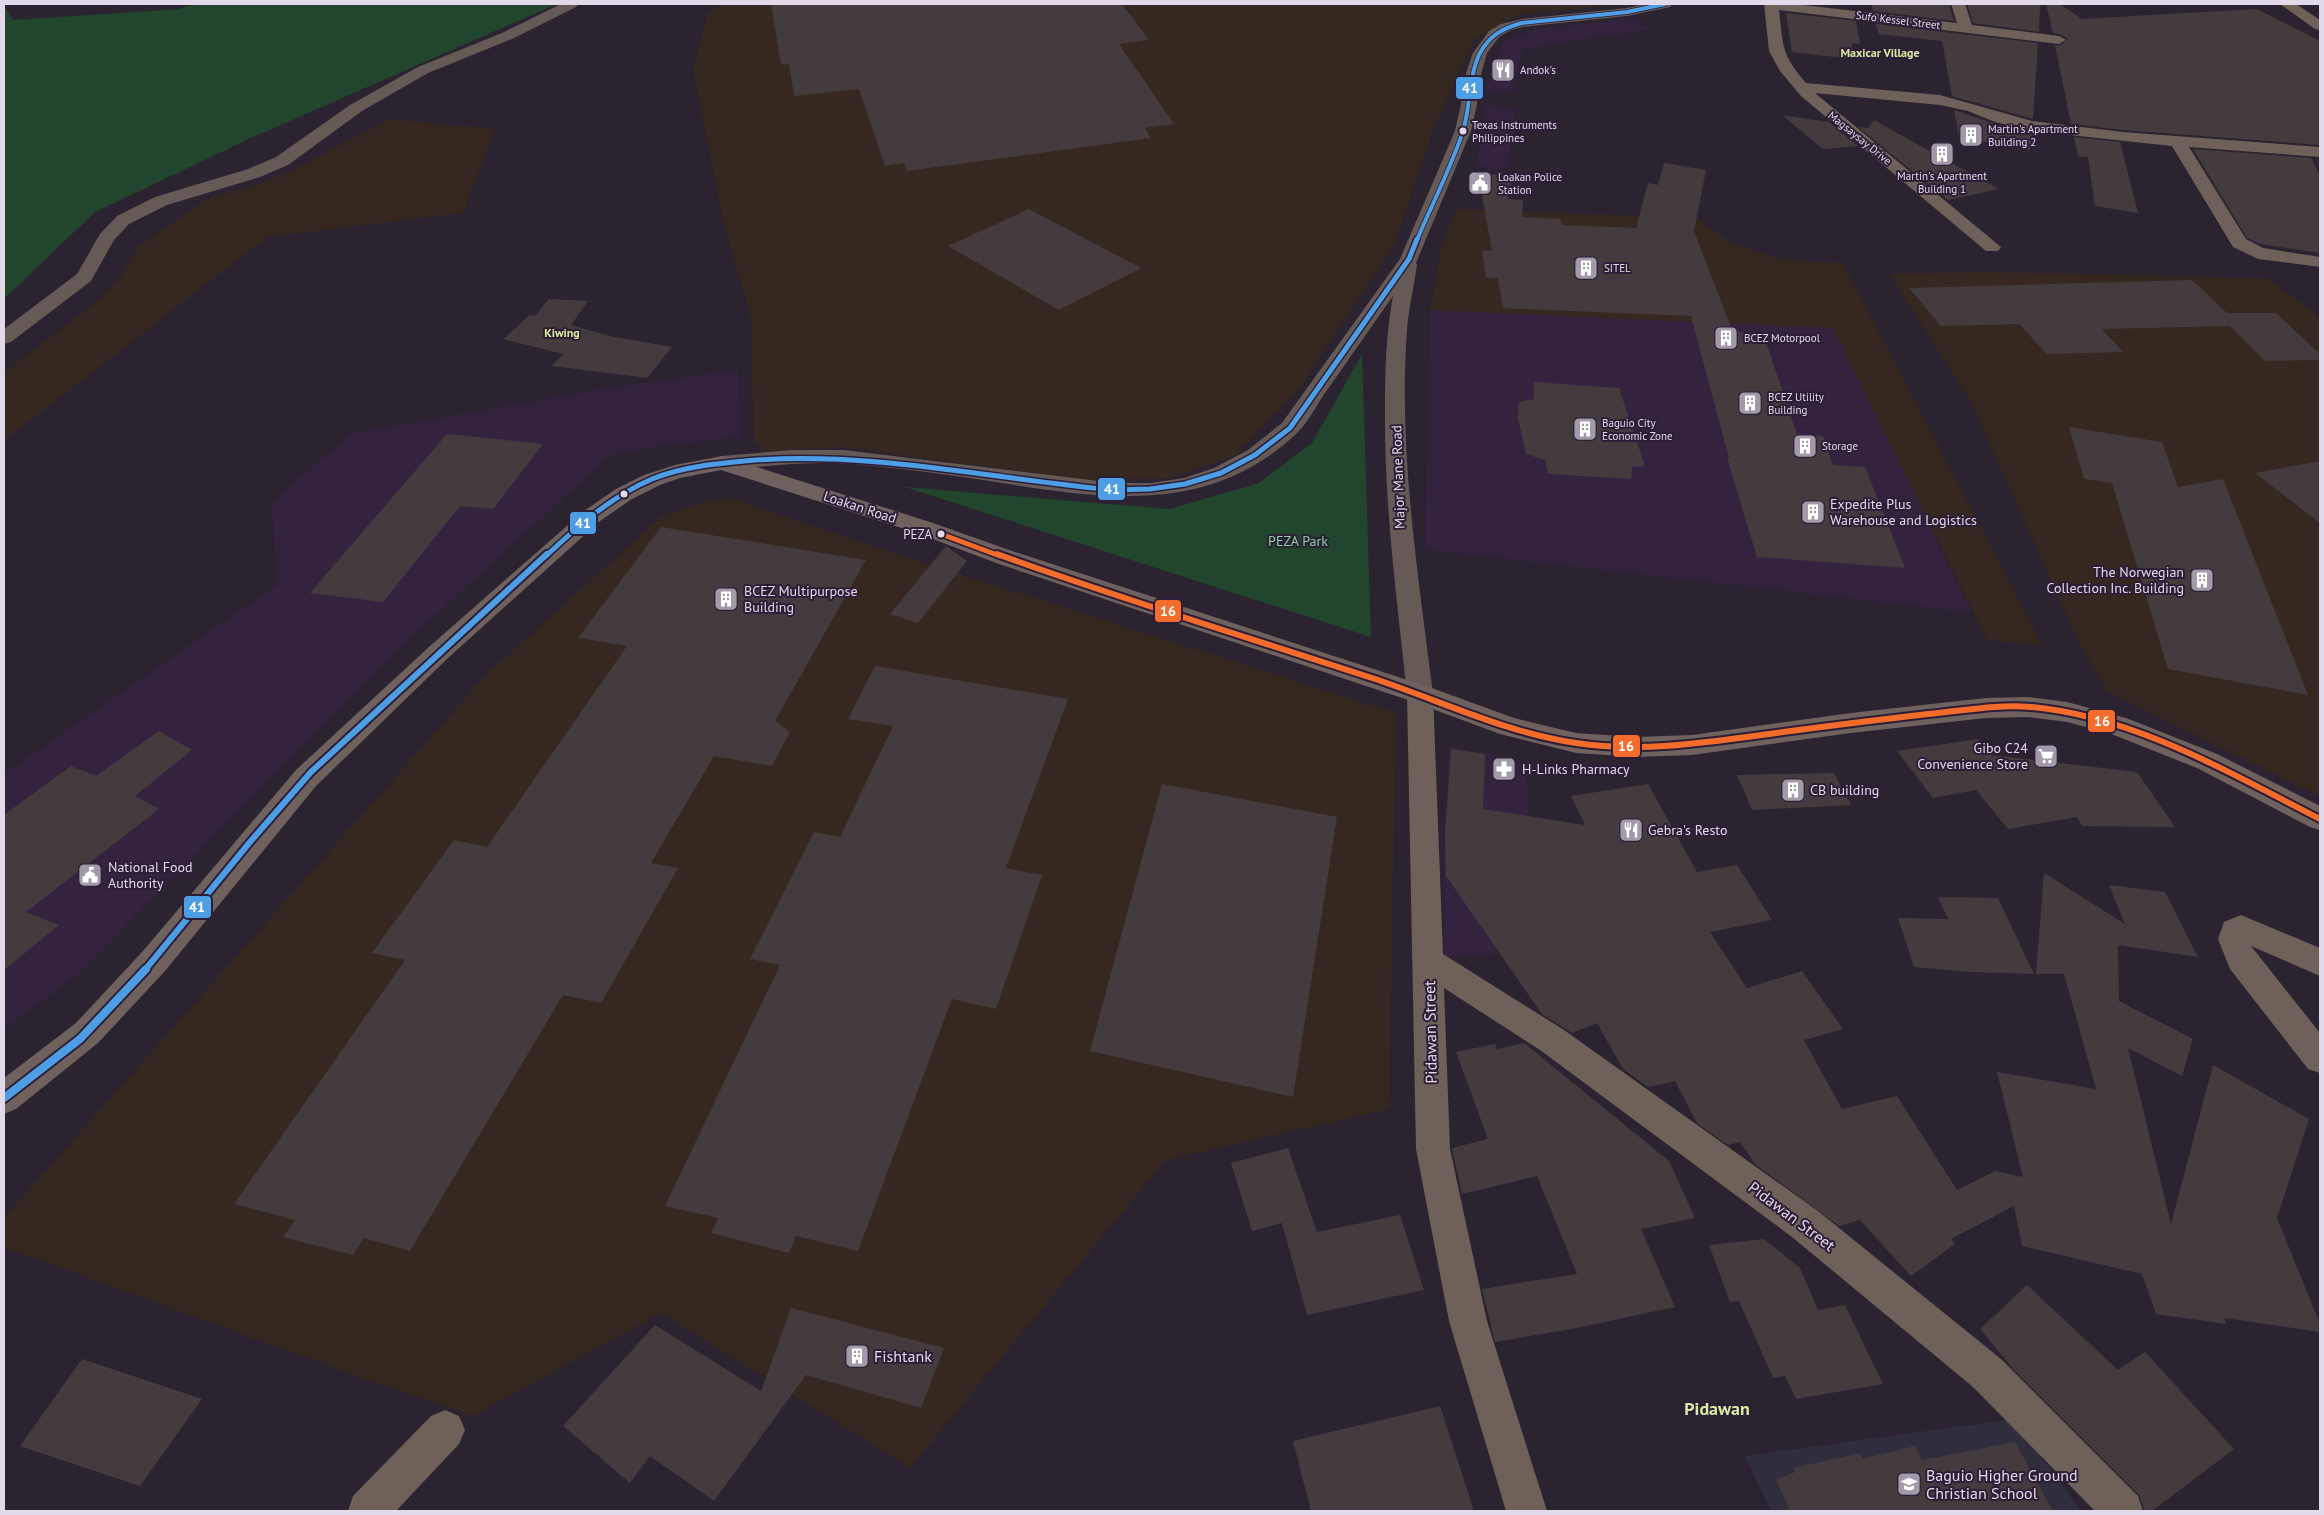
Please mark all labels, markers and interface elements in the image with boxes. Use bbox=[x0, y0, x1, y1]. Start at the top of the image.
street label: Sufo Kessel Street bbox=[1855, 8, 1941, 32]
district label: Maxicar Village bbox=[1840, 45, 1920, 60]
restaurant icon: Andok's bbox=[1490, 57, 1516, 83]
place label: Andok's bbox=[1520, 63, 1556, 77]
line badge: 41 bbox=[1455, 76, 1484, 100]
text: 41 bbox=[1462, 79, 1478, 97]
street label: Magsaysay Drive bbox=[1825, 108, 1895, 168]
place label: Texas Instruments Philippines bbox=[1472, 118, 1557, 145]
building icon: Martin's Apartment Building 2 bbox=[1958, 122, 1984, 148]
place label: Martin's Apartment Building 2 bbox=[1988, 122, 2078, 149]
marker: Texas Instruments Philippines bbox=[1458, 126, 1468, 136]
building icon: Martin's Apartment Building 1 bbox=[1929, 141, 1955, 167]
place label: Martin's Apartment Building 1 bbox=[1897, 169, 1987, 196]
public building icon: Loakan Police Station bbox=[1467, 170, 1493, 196]
place label: Loakan Police Station bbox=[1498, 170, 1563, 197]
building icon: SITEL bbox=[1573, 255, 1599, 281]
place label: SITEL bbox=[1604, 261, 1631, 275]
district label: Kiwing bbox=[544, 325, 580, 340]
building icon: BCEZ Motorpool bbox=[1713, 325, 1739, 351]
place label: BCEZ Motorpool bbox=[1744, 331, 1821, 345]
building icon: BCEZ Utility Building bbox=[1737, 390, 1763, 416]
place label: BCEZ Utility Building bbox=[1768, 390, 1825, 417]
building icon: Baguio City Economic Zone bbox=[1572, 416, 1598, 442]
place label: Baguio City Economic Zone bbox=[1602, 416, 1673, 443]
street label: Major Mane Road bbox=[1387, 425, 1409, 529]
building icon: Storage bbox=[1792, 433, 1818, 459]
place label: Storage bbox=[1822, 439, 1858, 453]
line badge: 41 bbox=[1097, 477, 1126, 501]
text: 41 bbox=[1104, 480, 1120, 498]
street label: Loakan Road bbox=[821, 487, 899, 527]
unlabelled marker bbox=[619, 489, 629, 499]
place label: Expedite Plus Warehouse and Logistics bbox=[1830, 495, 1977, 529]
building icon: Expedite Plus Warehouse and Logistics bbox=[1800, 499, 1826, 525]
line badge: 41 bbox=[569, 511, 597, 535]
text: 41 bbox=[575, 514, 591, 532]
place label: PEZA bbox=[903, 526, 932, 543]
marker: PEZA bbox=[936, 529, 946, 539]
park label: PEZA Park bbox=[1268, 532, 1328, 550]
place label: The Norwegian Collection Inc. Building bbox=[2046, 563, 2184, 597]
building icon: The Norwegian Collection Inc. Building bbox=[2189, 567, 2215, 593]
place label: BCEZ Multipurpose Building bbox=[744, 582, 858, 616]
building icon: BCEZ Multipurpose Building bbox=[713, 586, 739, 612]
line badge: 16 bbox=[1154, 599, 1182, 623]
text: 16 bbox=[1160, 602, 1176, 620]
line badge: 16 bbox=[2087, 709, 2116, 733]
text: 16 bbox=[2094, 712, 2110, 730]
line badge: 16 bbox=[1612, 734, 1641, 758]
text: 16 bbox=[1618, 737, 1634, 755]
place label: Gibo C24 Convenience Store bbox=[1917, 739, 2028, 773]
supermarket icon: Gibo C24 Convenience Store bbox=[2033, 743, 2059, 769]
pharmacy icon: H-Links Pharmacy bbox=[1491, 756, 1517, 782]
place label: H-Links Pharmacy bbox=[1522, 760, 1630, 778]
building icon: CB building bbox=[1780, 777, 1806, 803]
place label: CB building bbox=[1810, 781, 1879, 799]
restaurant icon: Gebra's Resto bbox=[1618, 817, 1644, 843]
place label: Gebra's Resto bbox=[1648, 821, 1727, 839]
place label: National Food Authority bbox=[108, 858, 193, 892]
public building icon: National Food Authority bbox=[77, 862, 103, 888]
line badge: 41 bbox=[183, 895, 212, 919]
text: 41 bbox=[189, 898, 205, 916]
street label: Pidawan Street bbox=[1419, 980, 1441, 1084]
street label: Pidawan Street bbox=[1745, 1177, 1840, 1255]
building icon: Fishtank bbox=[844, 1343, 870, 1369]
place label: Fishtank bbox=[874, 1346, 932, 1366]
district label: Pidawan bbox=[1684, 1397, 1750, 1420]
place label: Baguio Higher Ground Christian School bbox=[1926, 1465, 2078, 1503]
school or university icon: Baguio Higher Ground Christian School bbox=[1896, 1471, 1922, 1497]

